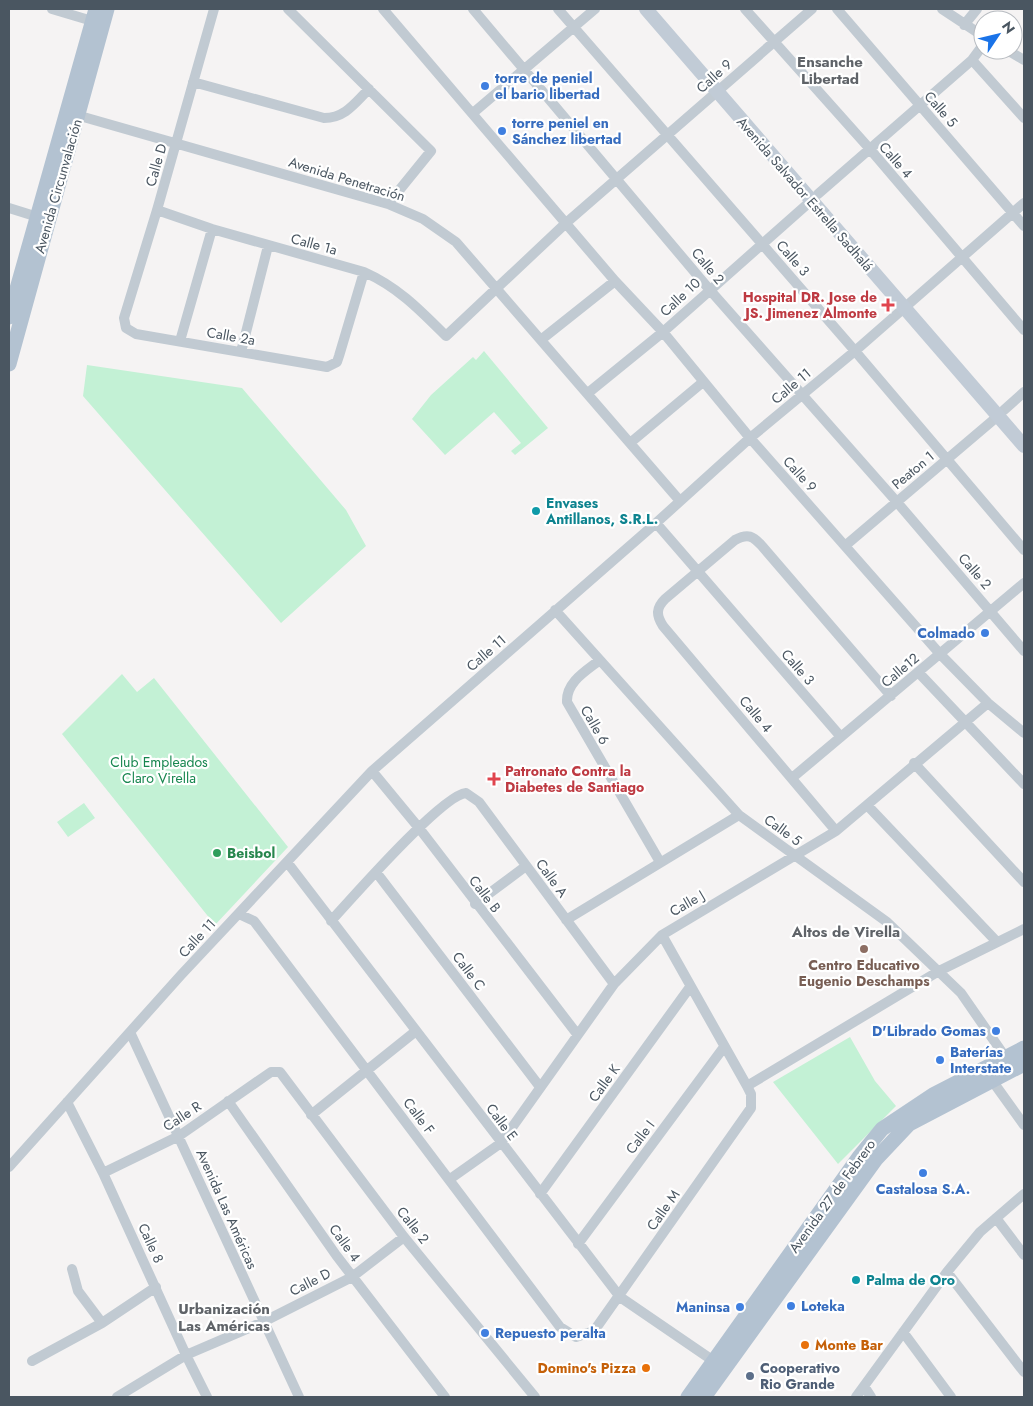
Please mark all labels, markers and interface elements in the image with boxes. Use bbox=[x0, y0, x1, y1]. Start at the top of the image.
north arrow bbox=[973, 10, 1023, 60]
text: N bbox=[997, 17, 1020, 38]
district label: Ensanche Libertad bbox=[797, 51, 863, 90]
street label: Calle 9 bbox=[692, 54, 736, 98]
place label: torre de peniel el bario libertad bbox=[495, 68, 600, 104]
marker: torre de peniel el bario libertad bbox=[479, 80, 491, 92]
street label: Calle 5 bbox=[920, 87, 962, 132]
street label: Avenida Salvador Estrella Sadhalá bbox=[732, 112, 878, 276]
place label: torre peniel en Sánchez libertad bbox=[512, 113, 621, 149]
street label: Avenida Circunvalación bbox=[29, 116, 87, 256]
marker: torre peniel en Sánchez libertad bbox=[496, 125, 508, 137]
street label: Calle 4 bbox=[875, 137, 917, 183]
street label: Calle D bbox=[140, 141, 172, 189]
street label: Avenida Penetración bbox=[286, 152, 408, 206]
street label: Calle 1a bbox=[289, 228, 339, 260]
street label: Calle 3 bbox=[772, 236, 814, 281]
street label: Calle 2 bbox=[687, 243, 729, 289]
street label: Calle 10 bbox=[655, 273, 705, 321]
place label: Hospital DR. Jose de JS. Jimenez Almonte bbox=[742, 287, 877, 323]
marker: Hospital DR. Jose de JS. Jimenez Almonte bbox=[881, 298, 895, 312]
street label: Calle 2a bbox=[205, 322, 257, 350]
street label: Calle 11 bbox=[767, 363, 815, 409]
street label: Peaton 1 bbox=[887, 446, 939, 494]
street label: Calle 9 bbox=[778, 452, 822, 496]
place label: Envases Antillanos, S.R.L. bbox=[545, 493, 658, 529]
marker: Envases Antillanos, S.R.L. bbox=[530, 505, 542, 517]
street label: Calle 2 bbox=[954, 549, 996, 593]
place label: Colmado bbox=[917, 623, 975, 643]
marker: Colmado bbox=[979, 627, 991, 639]
street label: Calle 11 bbox=[462, 630, 510, 676]
street label: Calle 3 bbox=[777, 645, 819, 690]
street label: Calle12 bbox=[877, 648, 923, 692]
street label: Calle 4 bbox=[735, 691, 777, 737]
street label: Calle 6 bbox=[576, 702, 614, 748]
park label: Club Empleados Claro Virella bbox=[110, 752, 208, 788]
place label: Patronato Contra la Diabetes de Santiago bbox=[505, 761, 644, 797]
marker: Patronato Contra la Diabetes de Santiago bbox=[487, 772, 501, 786]
street label: Calle 5 bbox=[760, 810, 806, 851]
place label: Beisbol bbox=[227, 843, 275, 863]
marker: Beisbol bbox=[211, 847, 223, 859]
street label: Calle A bbox=[531, 855, 573, 902]
street label: Calle B bbox=[464, 871, 506, 917]
street label: Calle J bbox=[666, 885, 708, 921]
street label: Calle 11 bbox=[174, 914, 220, 962]
district label: Altos de Virella bbox=[791, 921, 900, 943]
marker: Centro Educativo Eugenio Deschamps bbox=[858, 943, 870, 955]
street label: Calle C bbox=[448, 948, 490, 994]
place label: Centro Educativo Eugenio Deschamps bbox=[798, 955, 930, 991]
place label: D'Librado Gomas bbox=[872, 1021, 987, 1041]
marker: D'Librado Gomas bbox=[990, 1025, 1002, 1037]
place label: Baterías Interstate bbox=[950, 1042, 1012, 1078]
marker: Baterías Interstate bbox=[934, 1054, 946, 1066]
street label: Calle K bbox=[584, 1060, 625, 1106]
street label: Calle F bbox=[399, 1094, 439, 1138]
street label: Calle R bbox=[159, 1096, 205, 1136]
street label: Calle E bbox=[481, 1099, 523, 1145]
street label: Calle I bbox=[621, 1116, 659, 1158]
street label: Avenida 27 de Febrero bbox=[784, 1135, 880, 1257]
street label: Avenida Las Américas bbox=[192, 1146, 263, 1272]
marker: Castalosa S.A. bbox=[917, 1167, 929, 1179]
place label: Castalosa S.A. bbox=[876, 1179, 970, 1199]
street label: Calle M bbox=[642, 1186, 684, 1234]
street label: Calle 2 bbox=[392, 1202, 434, 1248]
street label: Calle 8 bbox=[133, 1220, 169, 1266]
street label: Calle 4 bbox=[324, 1220, 366, 1266]
street label: Calle D bbox=[286, 1263, 334, 1301]
place label: Palma de Oro bbox=[866, 1270, 955, 1290]
marker: Palma de Oro bbox=[850, 1274, 862, 1286]
place label: Loteka bbox=[801, 1296, 845, 1316]
place label: Maninsa bbox=[676, 1297, 730, 1317]
district label: Urbanización Las Américas bbox=[178, 1298, 270, 1337]
marker: Loteka bbox=[785, 1300, 797, 1312]
marker: Maninsa bbox=[734, 1301, 746, 1313]
place label: Repuesto peralta bbox=[495, 1323, 606, 1343]
marker: Repuesto peralta bbox=[479, 1327, 491, 1339]
place label: Monte Bar bbox=[815, 1335, 883, 1355]
marker: Monte Bar bbox=[799, 1339, 811, 1351]
place label: Domino's Pizza bbox=[538, 1358, 636, 1378]
place label: Cooperativo Rio Grande bbox=[760, 1358, 840, 1394]
marker: Domino's Pizza bbox=[640, 1362, 652, 1374]
marker: Cooperativo Rio Grande bbox=[744, 1370, 756, 1382]

